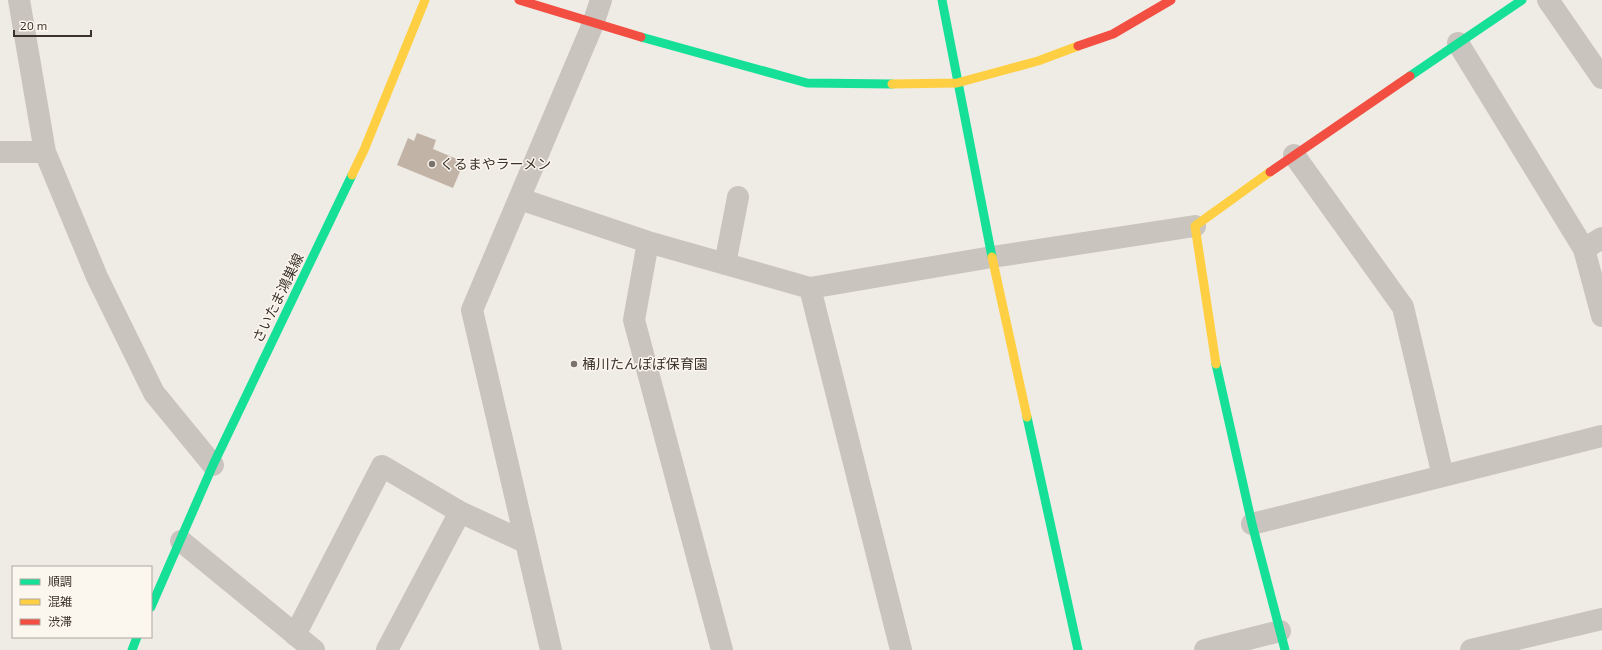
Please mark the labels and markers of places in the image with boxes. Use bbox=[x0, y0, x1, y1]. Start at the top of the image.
place label: くるまやラーメン bbox=[440, 155, 551, 172]
marker: くるまやラーメン bbox=[427, 159, 437, 169]
place label: 桶川たんぽぽ保育園 bbox=[582, 355, 708, 372]
marker: 桶川たんぽぽ保育園 bbox=[569, 359, 579, 369]

